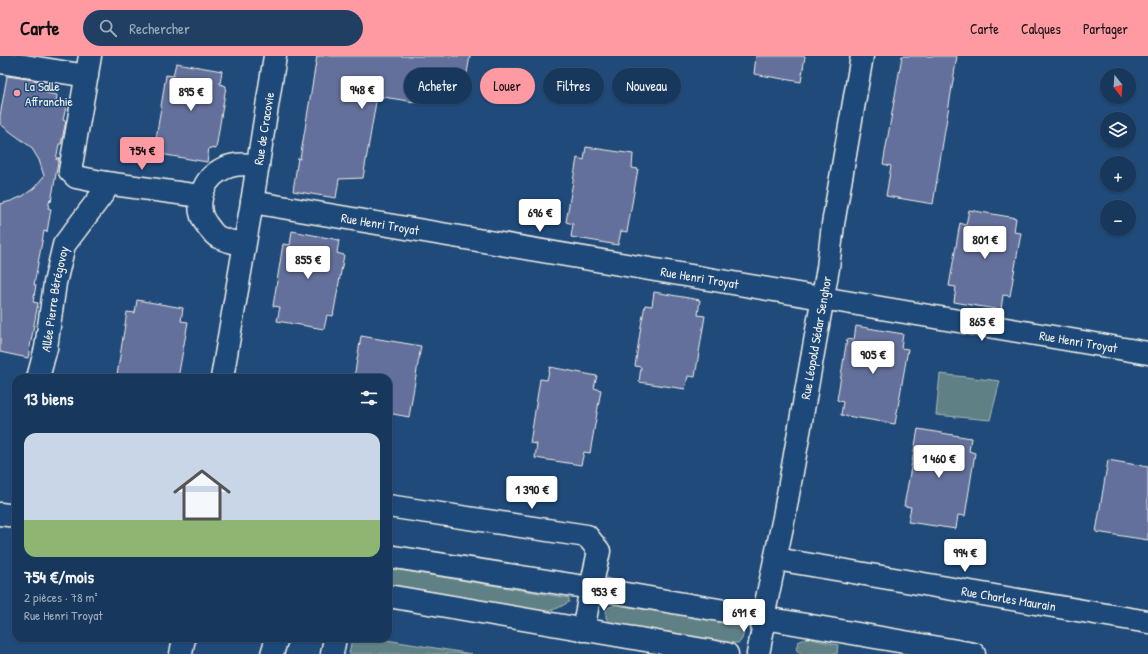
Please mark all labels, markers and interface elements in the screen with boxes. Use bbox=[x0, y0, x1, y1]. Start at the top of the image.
search box bbox=[83, 10, 363, 46]
text: Carte bbox=[20, 15, 59, 41]
icon: search bbox=[97, 17, 119, 39]
text: Rechercher bbox=[129, 18, 190, 39]
text: Carte bbox=[970, 19, 999, 38]
text: Calques bbox=[1021, 19, 1061, 38]
text: Partager bbox=[1083, 19, 1128, 38]
chip: Acheter bbox=[404, 68, 472, 104]
chip: Louer bbox=[480, 68, 535, 104]
chip: Filtres bbox=[543, 68, 604, 104]
chip: Nouveau bbox=[612, 68, 681, 104]
north arrow bbox=[1100, 68, 1136, 104]
map controls bbox=[1100, 68, 1136, 236]
pin: 948 € bbox=[334, 76, 390, 110]
place label: La Salle Affranchie bbox=[25, 77, 73, 110]
pin: 895 € bbox=[163, 78, 219, 112]
text: 948 € bbox=[350, 80, 374, 98]
text: 895 € bbox=[178, 82, 204, 100]
marker: La Salle Affranchie bbox=[12, 88, 22, 98]
street label: Rue de Cracovie bbox=[249, 91, 278, 166]
button: layers bbox=[1100, 112, 1136, 148]
pin: 754 € bbox=[114, 137, 170, 171]
text: 754 € bbox=[129, 141, 155, 159]
button: + bbox=[1100, 156, 1136, 192]
pin: 696 € bbox=[512, 199, 568, 233]
button: − bbox=[1100, 200, 1136, 236]
text: 696 € bbox=[528, 203, 552, 221]
street label: Rue Henri Troyat bbox=[340, 208, 421, 239]
pin: 801 € bbox=[957, 226, 1013, 260]
text: 801 € bbox=[972, 230, 998, 248]
street label: Allée Pierre Bérégovoy bbox=[36, 244, 73, 354]
pin: 855 € bbox=[280, 246, 336, 280]
text: 855 € bbox=[295, 250, 321, 268]
street label: Rue Henri Troyat bbox=[659, 262, 741, 293]
street label: Rue Léopold Sédar Senghor bbox=[796, 275, 835, 401]
pin: 865 € bbox=[954, 308, 1010, 342]
text: 865 € bbox=[969, 312, 995, 330]
street label: Rue Henri Troyat bbox=[1038, 326, 1119, 357]
pin: 905 € bbox=[845, 341, 901, 375]
text: 905 € bbox=[860, 345, 886, 363]
text: 13 biens bbox=[24, 387, 74, 410]
icon: filters bbox=[358, 387, 380, 409]
pin: 1 460 € bbox=[902, 445, 976, 479]
text: 1 460 € bbox=[923, 449, 955, 467]
icon: home bbox=[166, 459, 238, 531]
pin: 1 390 € bbox=[495, 476, 569, 510]
text: 1 390 € bbox=[515, 480, 549, 498]
pin: 994 € bbox=[937, 539, 993, 573]
text: 994 € bbox=[953, 543, 977, 561]
text: 754 €/mois bbox=[24, 565, 94, 588]
pin: 953 € bbox=[576, 578, 632, 612]
text: 953 € bbox=[591, 582, 617, 600]
street label: Rue Charles Maurain bbox=[960, 582, 1057, 615]
text: 2 pièces · 78 m² bbox=[24, 588, 97, 606]
pin: 691 € bbox=[716, 599, 772, 633]
text: 691 € bbox=[732, 603, 756, 621]
text: Rue Henri Troyat bbox=[24, 606, 103, 624]

